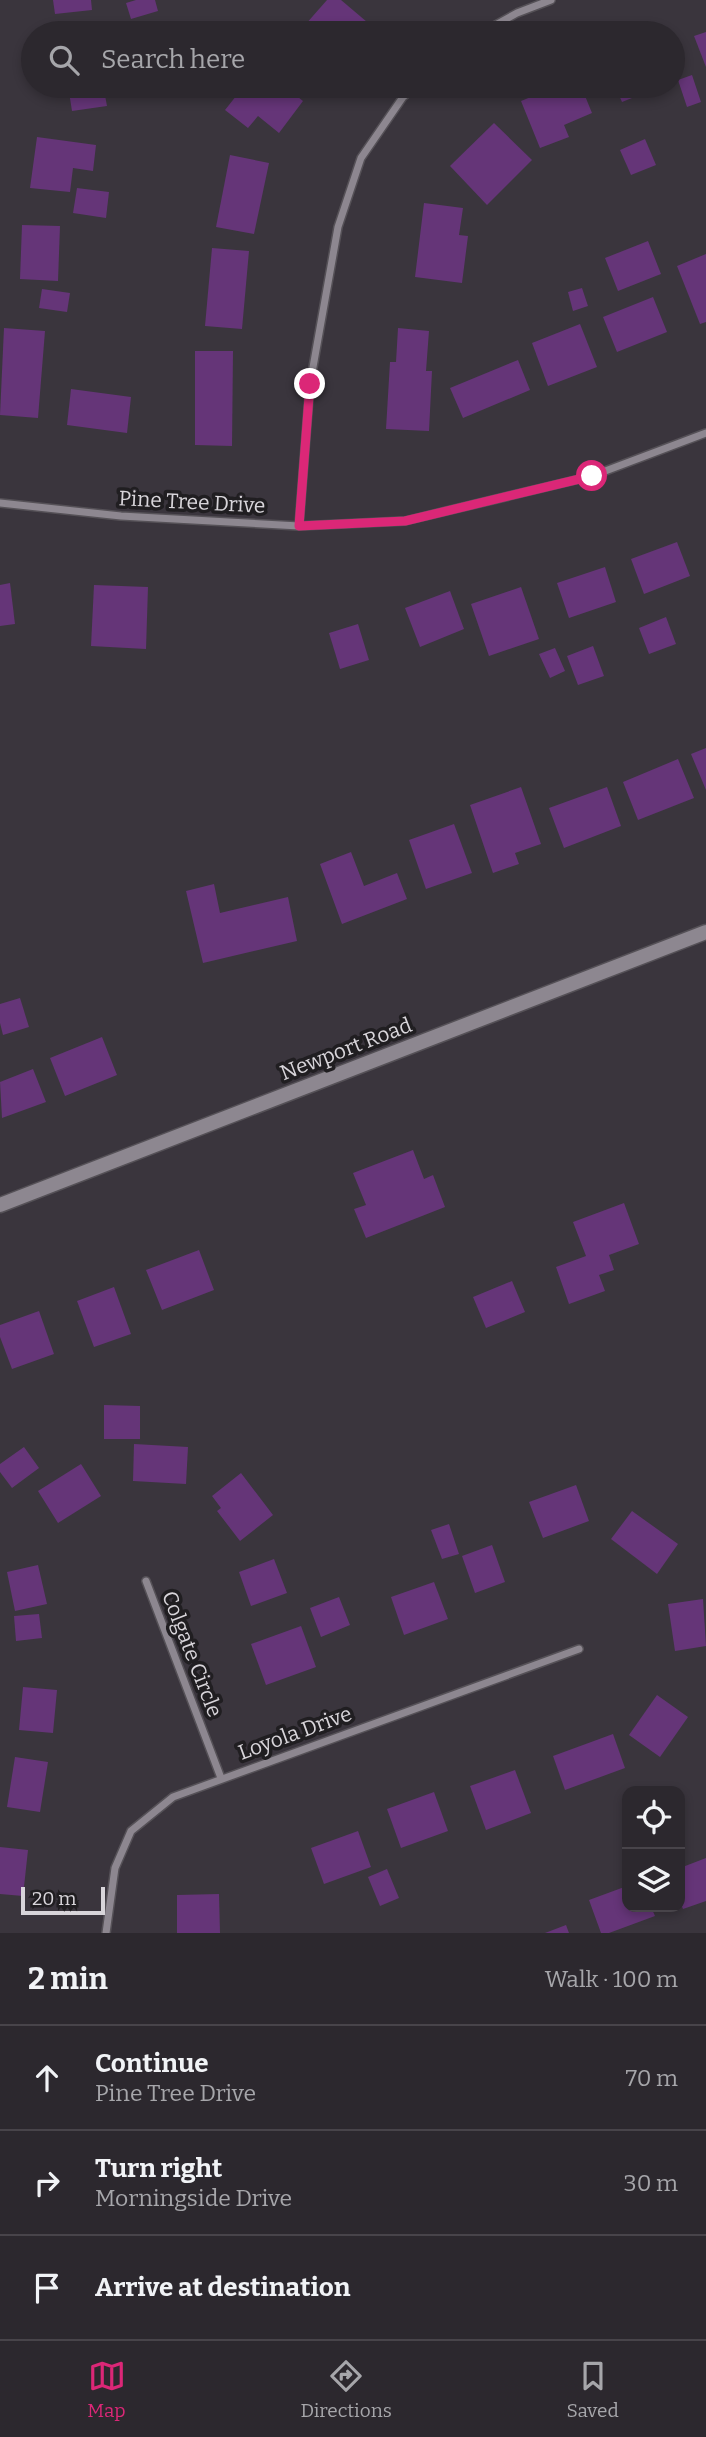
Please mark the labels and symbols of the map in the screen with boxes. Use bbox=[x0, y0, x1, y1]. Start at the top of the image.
route end bbox=[294, 368, 325, 399]
route start bbox=[576, 460, 607, 491]
street label: Pine Tree Drive bbox=[118, 485, 266, 519]
street label: Newport Road bbox=[276, 1012, 416, 1086]
street label: Colgate Circle bbox=[156, 1587, 228, 1721]
street label: Loyola Drive bbox=[235, 1700, 355, 1766]
scale bar bbox=[21, 1884, 105, 1916]

